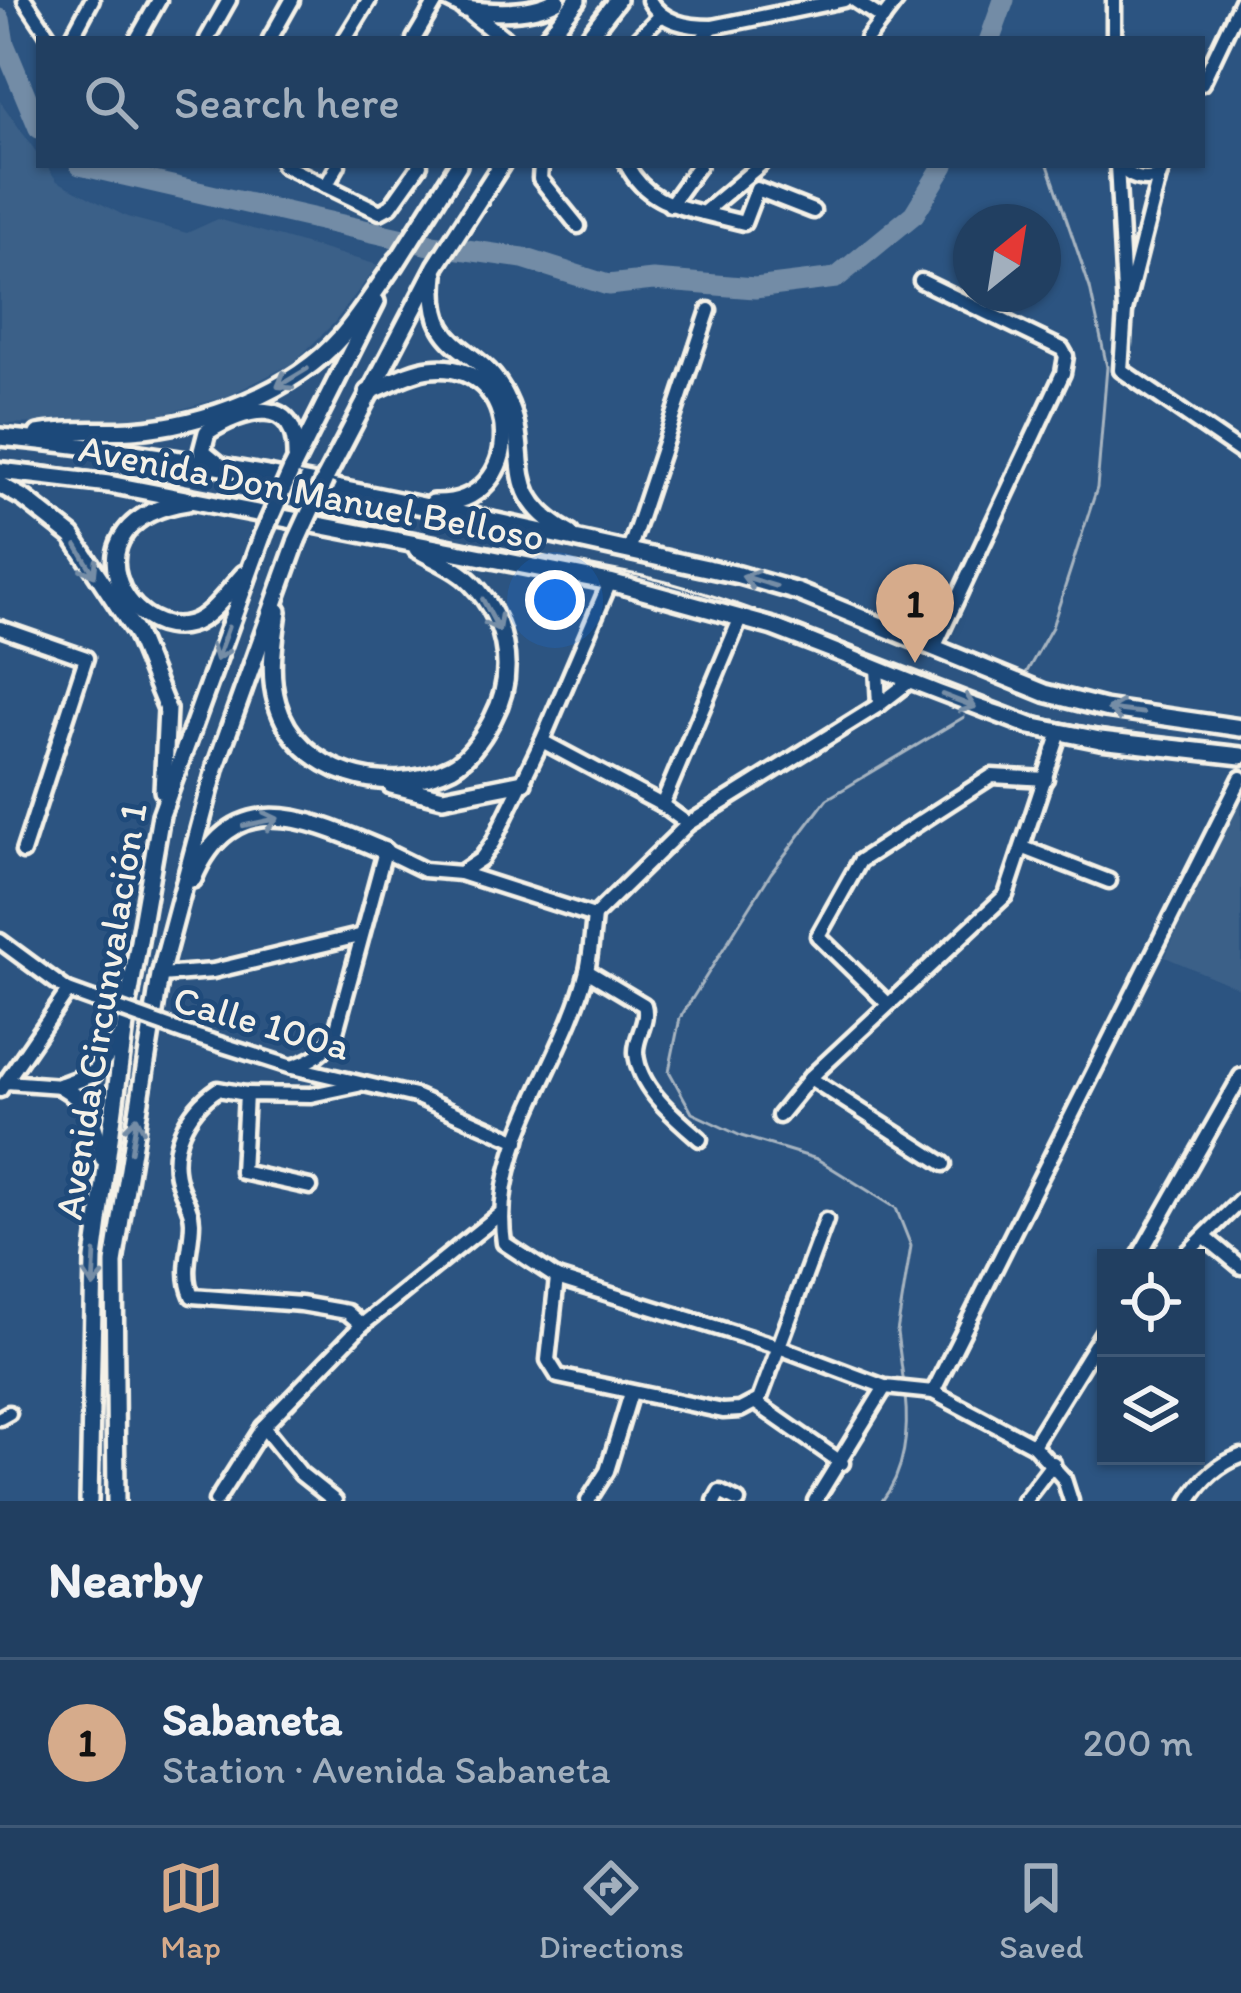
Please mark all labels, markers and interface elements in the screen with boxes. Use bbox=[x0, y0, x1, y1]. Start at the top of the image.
search box bbox=[36, 36, 1205, 168]
icon: search bbox=[78, 69, 144, 135]
text: Search here bbox=[174, 75, 400, 129]
north arrow bbox=[953, 204, 1061, 312]
one-way arrow bbox=[275, 366, 310, 390]
street label: Avenida Don Manuel Belloso bbox=[75, 424, 549, 561]
one-way arrow bbox=[75, 543, 99, 578]
pin: 1 bbox=[876, 564, 954, 663]
one-way arrow bbox=[741, 569, 779, 591]
your location bbox=[525, 570, 585, 630]
one-way arrow bbox=[480, 597, 503, 632]
one-way arrow bbox=[209, 624, 231, 661]
one-way arrow bbox=[940, 691, 977, 713]
one-way arrow bbox=[1107, 699, 1146, 721]
street label: Avenida Circunvalación 1 bbox=[44, 800, 157, 1222]
one-way arrow bbox=[241, 810, 280, 832]
street label: Calle 100a bbox=[168, 975, 355, 1070]
one-way arrow bbox=[124, 1115, 147, 1154]
map controls bbox=[1097, 1249, 1205, 1465]
button: locate bbox=[1097, 1249, 1205, 1357]
one-way arrow bbox=[82, 1250, 105, 1289]
button: layers bbox=[1097, 1357, 1205, 1465]
text: Nearby bbox=[48, 1549, 203, 1610]
text: Sabaneta bbox=[162, 1692, 342, 1746]
text: 1 bbox=[78, 1719, 96, 1766]
text: 200 m bbox=[1083, 1719, 1193, 1766]
text: Station · Avenida Sabaneta bbox=[162, 1746, 611, 1793]
tab: Map bbox=[158, 1855, 224, 1966]
tab: Directions bbox=[539, 1855, 684, 1966]
tab: Saved bbox=[999, 1855, 1083, 1966]

